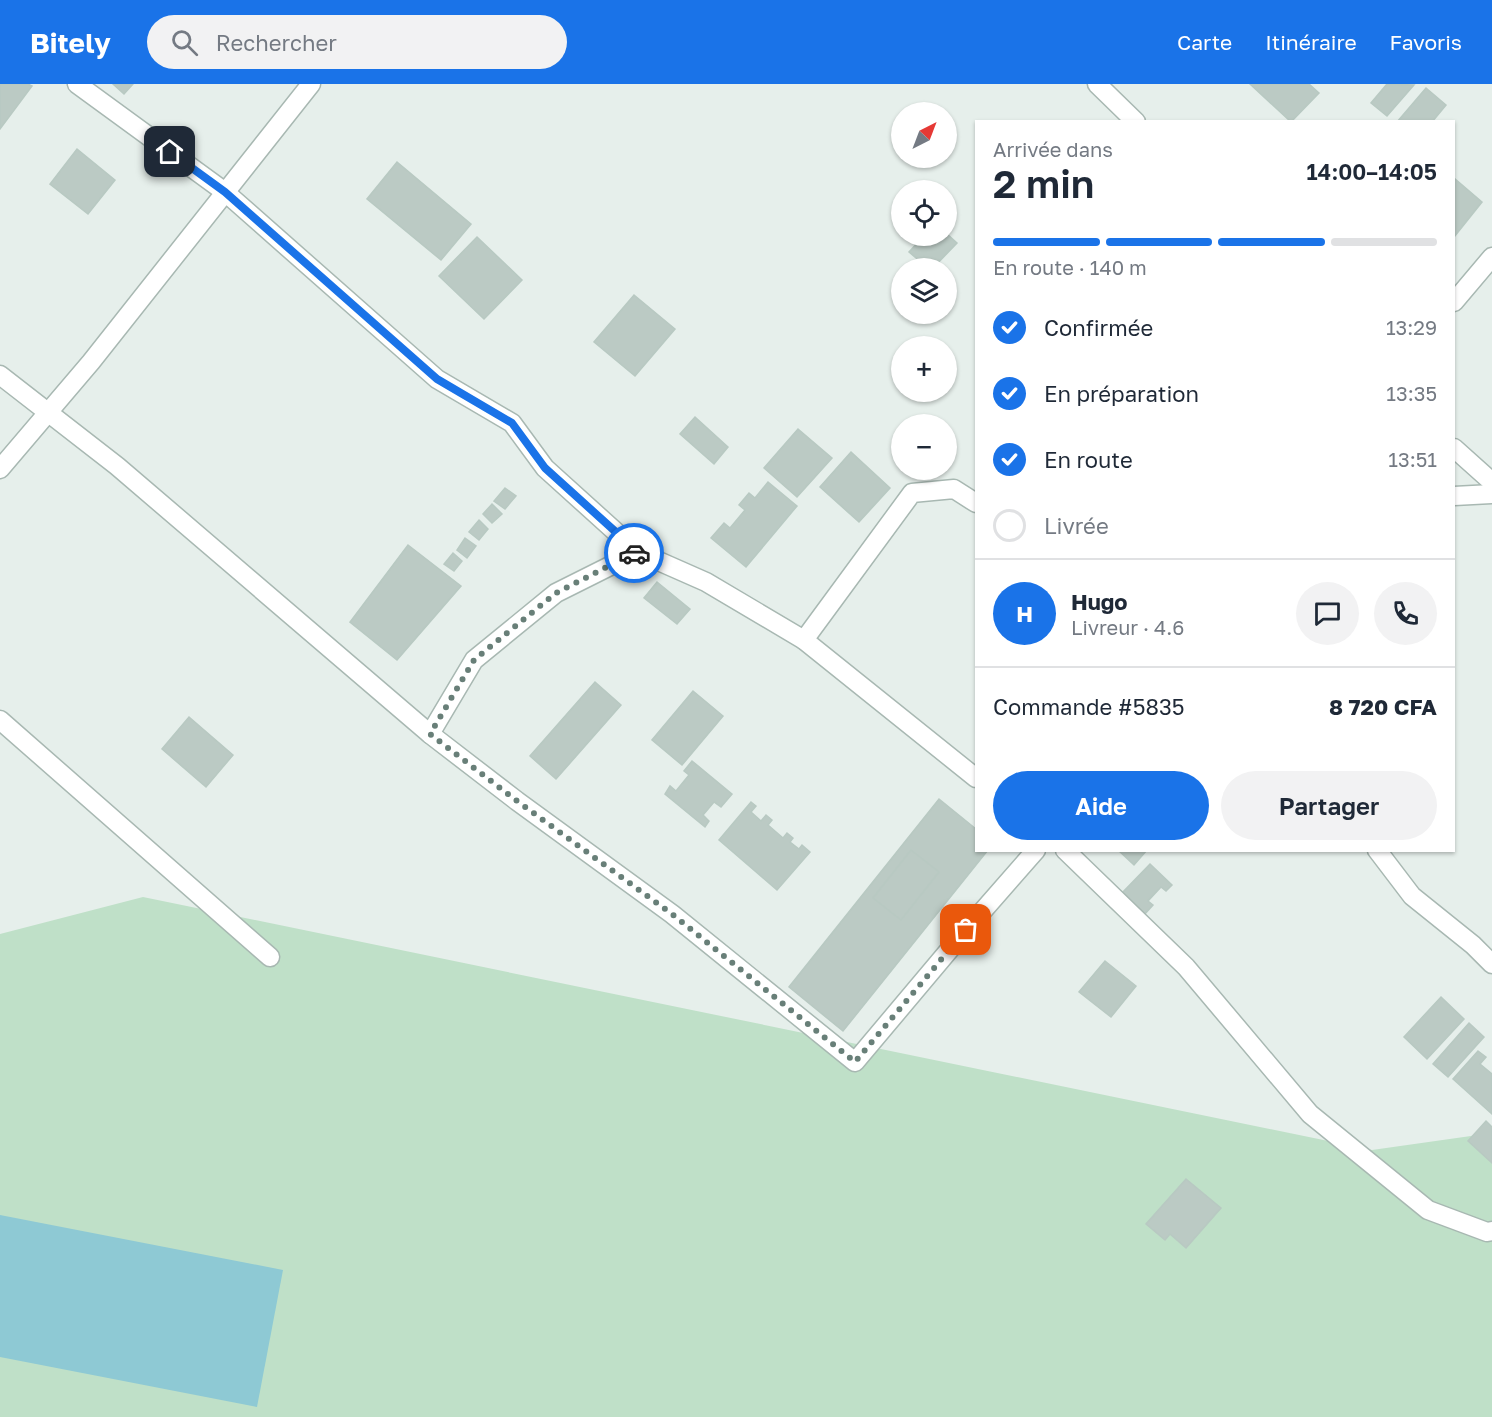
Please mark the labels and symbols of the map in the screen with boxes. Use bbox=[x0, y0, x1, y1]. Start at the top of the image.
north arrow bbox=[891, 102, 957, 168]
pin bbox=[144, 126, 195, 177]
courier bbox=[604, 523, 664, 583]
pin bbox=[940, 904, 991, 955]

